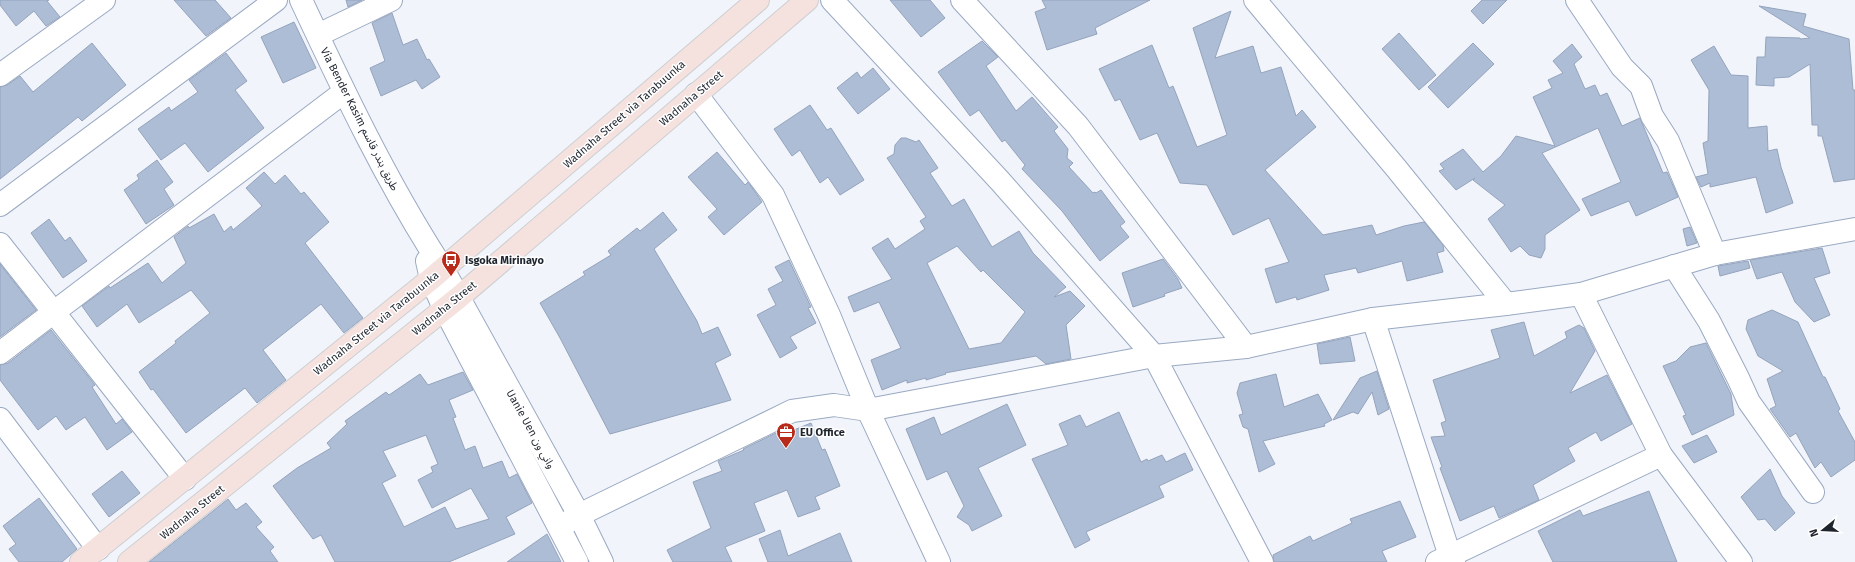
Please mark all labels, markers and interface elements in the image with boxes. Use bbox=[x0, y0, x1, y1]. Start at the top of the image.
street label: Via Bender Kasim طريق بندر قاسم bbox=[316, 45, 401, 194]
street label: Wadnaha Street via Tarabuunka bbox=[561, 58, 688, 171]
street label: Wadnaha Street bbox=[657, 68, 726, 129]
bus stop icon: Isgoka Mirinayo bbox=[440, 249, 462, 277]
place label: Isgoka Mirinayo bbox=[465, 254, 544, 267]
street label: Wadnaha Street via Tarabuunka bbox=[311, 269, 442, 378]
street label: Wadnaha Street bbox=[410, 278, 479, 338]
street label: Uanie Uen واني ون bbox=[501, 387, 558, 472]
office icon: EU Office bbox=[775, 421, 797, 449]
place label: EU Office bbox=[800, 426, 845, 439]
street label: Wadnaha Street bbox=[158, 482, 227, 542]
north arrow bbox=[1803, 510, 1843, 550]
text: N bbox=[1807, 527, 1821, 538]

